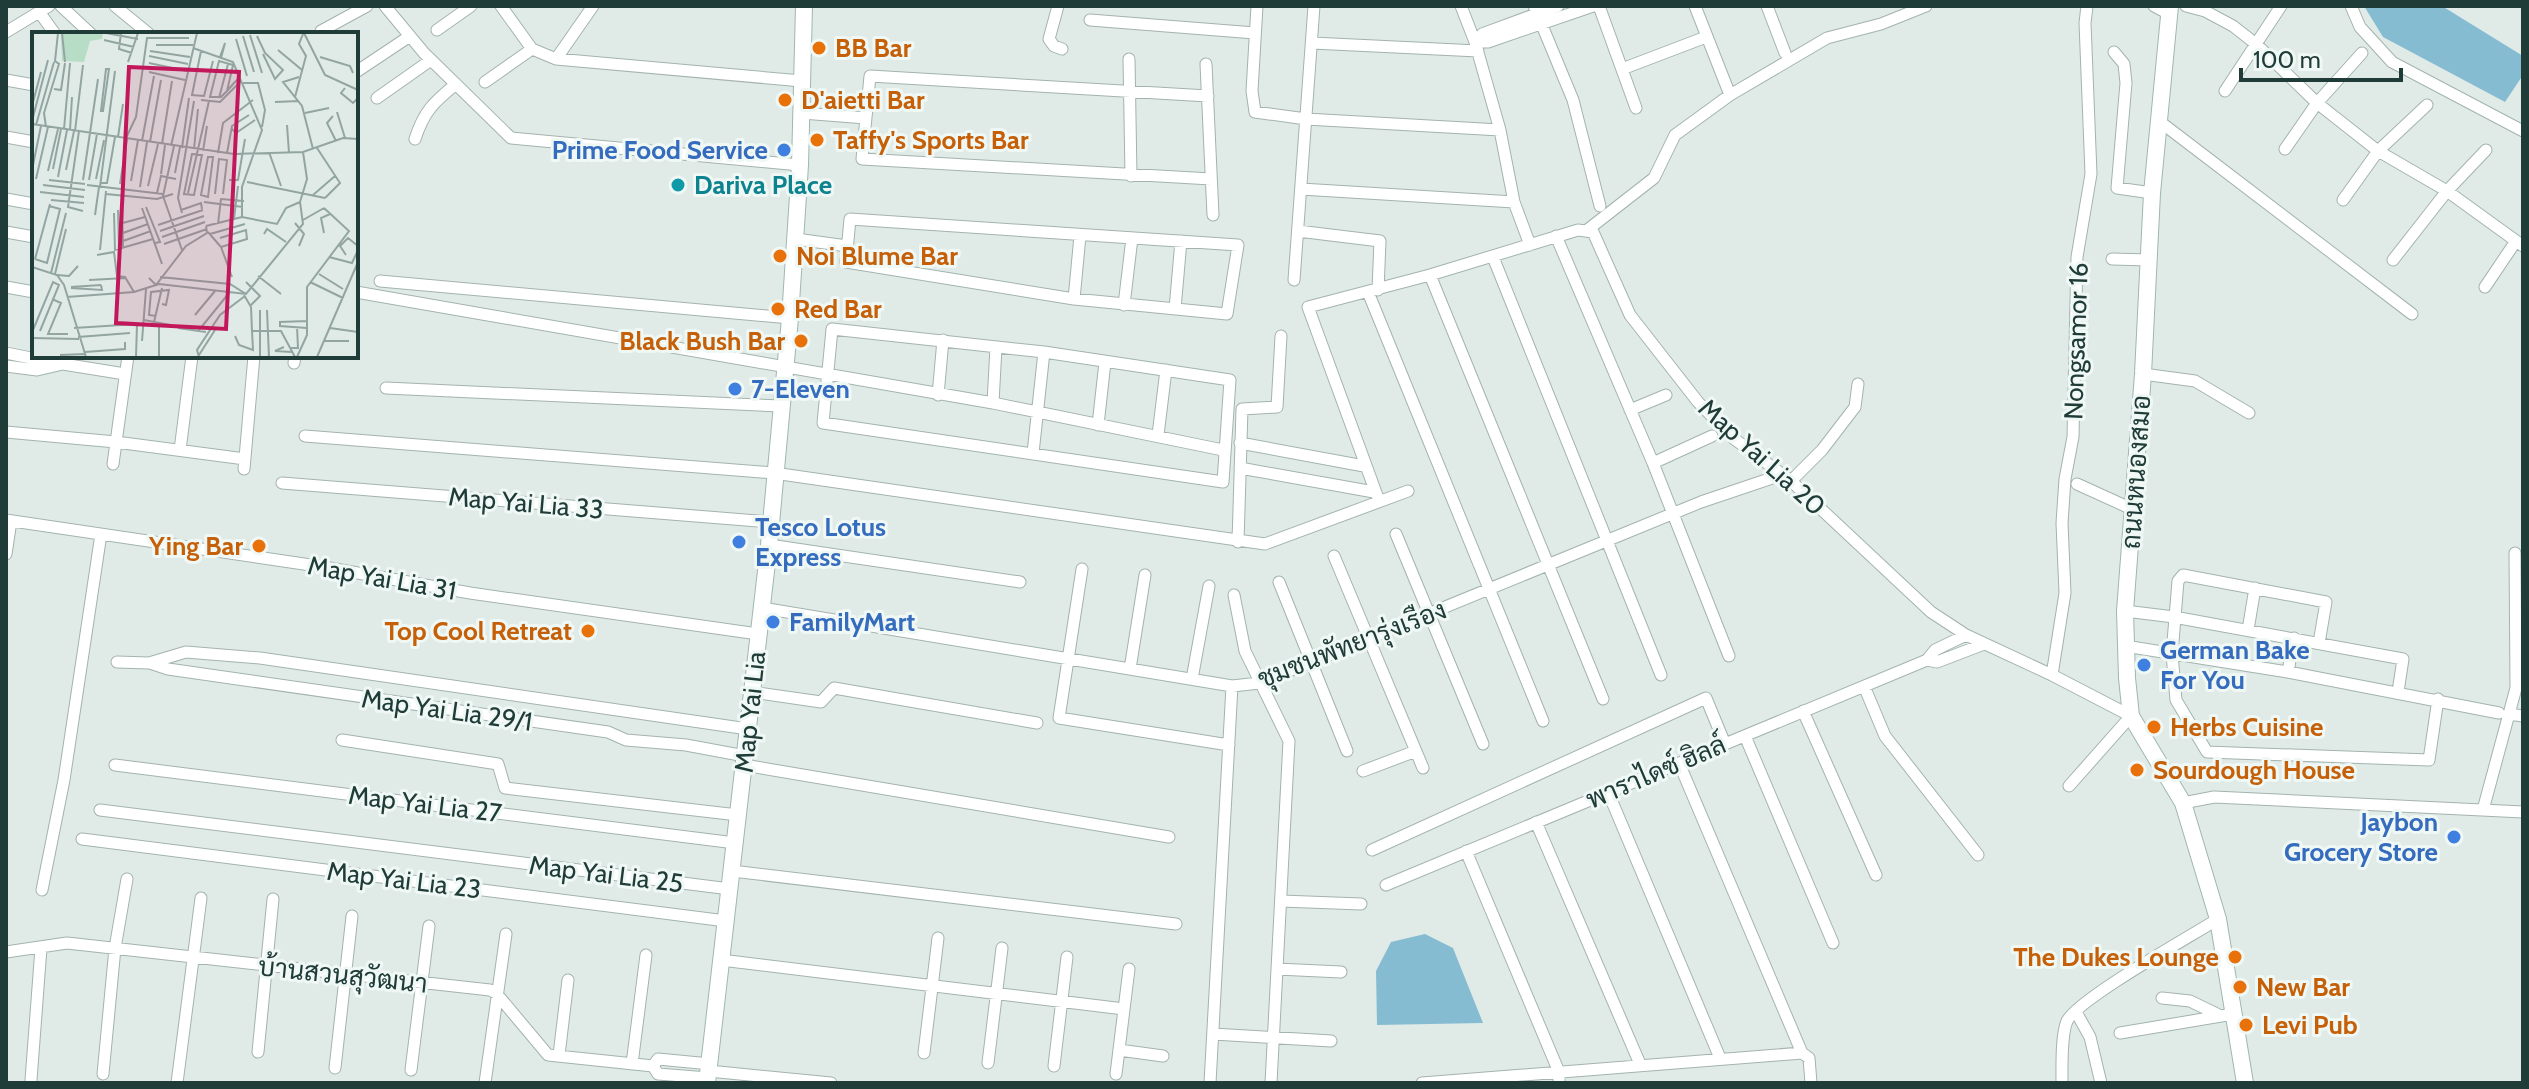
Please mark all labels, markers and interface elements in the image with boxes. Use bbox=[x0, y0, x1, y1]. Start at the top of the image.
inset map bbox=[32, 32, 358, 358]
place label: BB Bar bbox=[835, 32, 912, 64]
scale bar bbox=[2241, 32, 2401, 82]
marker: BB Bar bbox=[810, 39, 828, 57]
text: 100 m bbox=[2253, 45, 2321, 74]
place label: D'aietti Bar bbox=[801, 84, 925, 116]
marker: D'aietti Bar bbox=[776, 91, 794, 109]
place label: Taffy's Sports Bar bbox=[833, 124, 1029, 156]
marker: Taffy's Sports Bar bbox=[808, 131, 826, 149]
place label: Prime Food Service bbox=[552, 134, 768, 166]
marker: Prime Food Service bbox=[775, 141, 793, 159]
place label: Dariva Place bbox=[694, 169, 832, 201]
marker: Dariva Place bbox=[669, 176, 687, 194]
place label: Noi Blume Bar bbox=[796, 240, 958, 272]
marker: Noi Blume Bar bbox=[771, 247, 789, 265]
street label: Nongsamor 16 bbox=[2057, 262, 2095, 420]
place label: Red Bar bbox=[794, 293, 882, 325]
marker: Red Bar bbox=[769, 300, 787, 318]
place label: Black Bush Bar bbox=[619, 325, 785, 357]
marker: Black Bush Bar bbox=[792, 332, 810, 350]
place label: 7-Eleven bbox=[751, 373, 850, 405]
marker: 7-Eleven bbox=[726, 380, 744, 398]
street label: Map Yai Lia 20 bbox=[1692, 392, 1832, 522]
street label: ถนนหนองสมอ bbox=[2115, 394, 2157, 550]
street label: Map Yai Lia 33 bbox=[447, 480, 605, 526]
place label: Tesco Lotus Express bbox=[755, 511, 886, 573]
place label: Ying Bar bbox=[148, 530, 243, 562]
marker: Tesco Lotus Express bbox=[730, 533, 748, 551]
marker: Ying Bar bbox=[250, 537, 268, 555]
street label: Map Yai Lia 31 bbox=[305, 549, 459, 607]
street label: ชุมชนพัทยารุ่งเรือง bbox=[1253, 593, 1452, 697]
place label: FamilyMart bbox=[789, 606, 915, 638]
marker: FamilyMart bbox=[764, 613, 782, 631]
place label: Top Cool Retreat bbox=[385, 615, 572, 647]
marker: Top Cool Retreat bbox=[579, 622, 597, 640]
place label: German Bake For You bbox=[2160, 634, 2310, 696]
street label: Map Yai Lia bbox=[728, 649, 772, 774]
marker: German Bake For You bbox=[2135, 656, 2153, 674]
street label: Map Yai Lia 29/1 bbox=[360, 682, 534, 738]
place label: Herbs Cuisine bbox=[2170, 711, 2323, 743]
marker: Herbs Cuisine bbox=[2145, 718, 2163, 736]
street label: พาราไดซ์ ฮิลล์ bbox=[1581, 727, 1731, 816]
place label: Sourdough House bbox=[2153, 754, 2355, 786]
marker: Sourdough House bbox=[2128, 761, 2146, 779]
street label: Map Yai Lia 27 bbox=[347, 779, 503, 829]
place label: Jaybon Grocery Store bbox=[2284, 806, 2438, 868]
marker: Jaybon Grocery Store bbox=[2445, 828, 2463, 846]
street label: Map Yai Lia 25 bbox=[527, 849, 685, 899]
street label: Map Yai Lia 23 bbox=[325, 855, 483, 905]
place label: The Dukes Lounge bbox=[2013, 941, 2219, 973]
marker: The Dukes Lounge bbox=[2226, 948, 2244, 966]
street label: บ้านสวนสุวัฒนา bbox=[257, 950, 429, 1002]
place label: New Bar bbox=[2256, 971, 2350, 1003]
marker: New Bar bbox=[2231, 978, 2249, 996]
place label: Levi Pub bbox=[2262, 1009, 2358, 1041]
marker: Levi Pub bbox=[2237, 1016, 2255, 1034]

